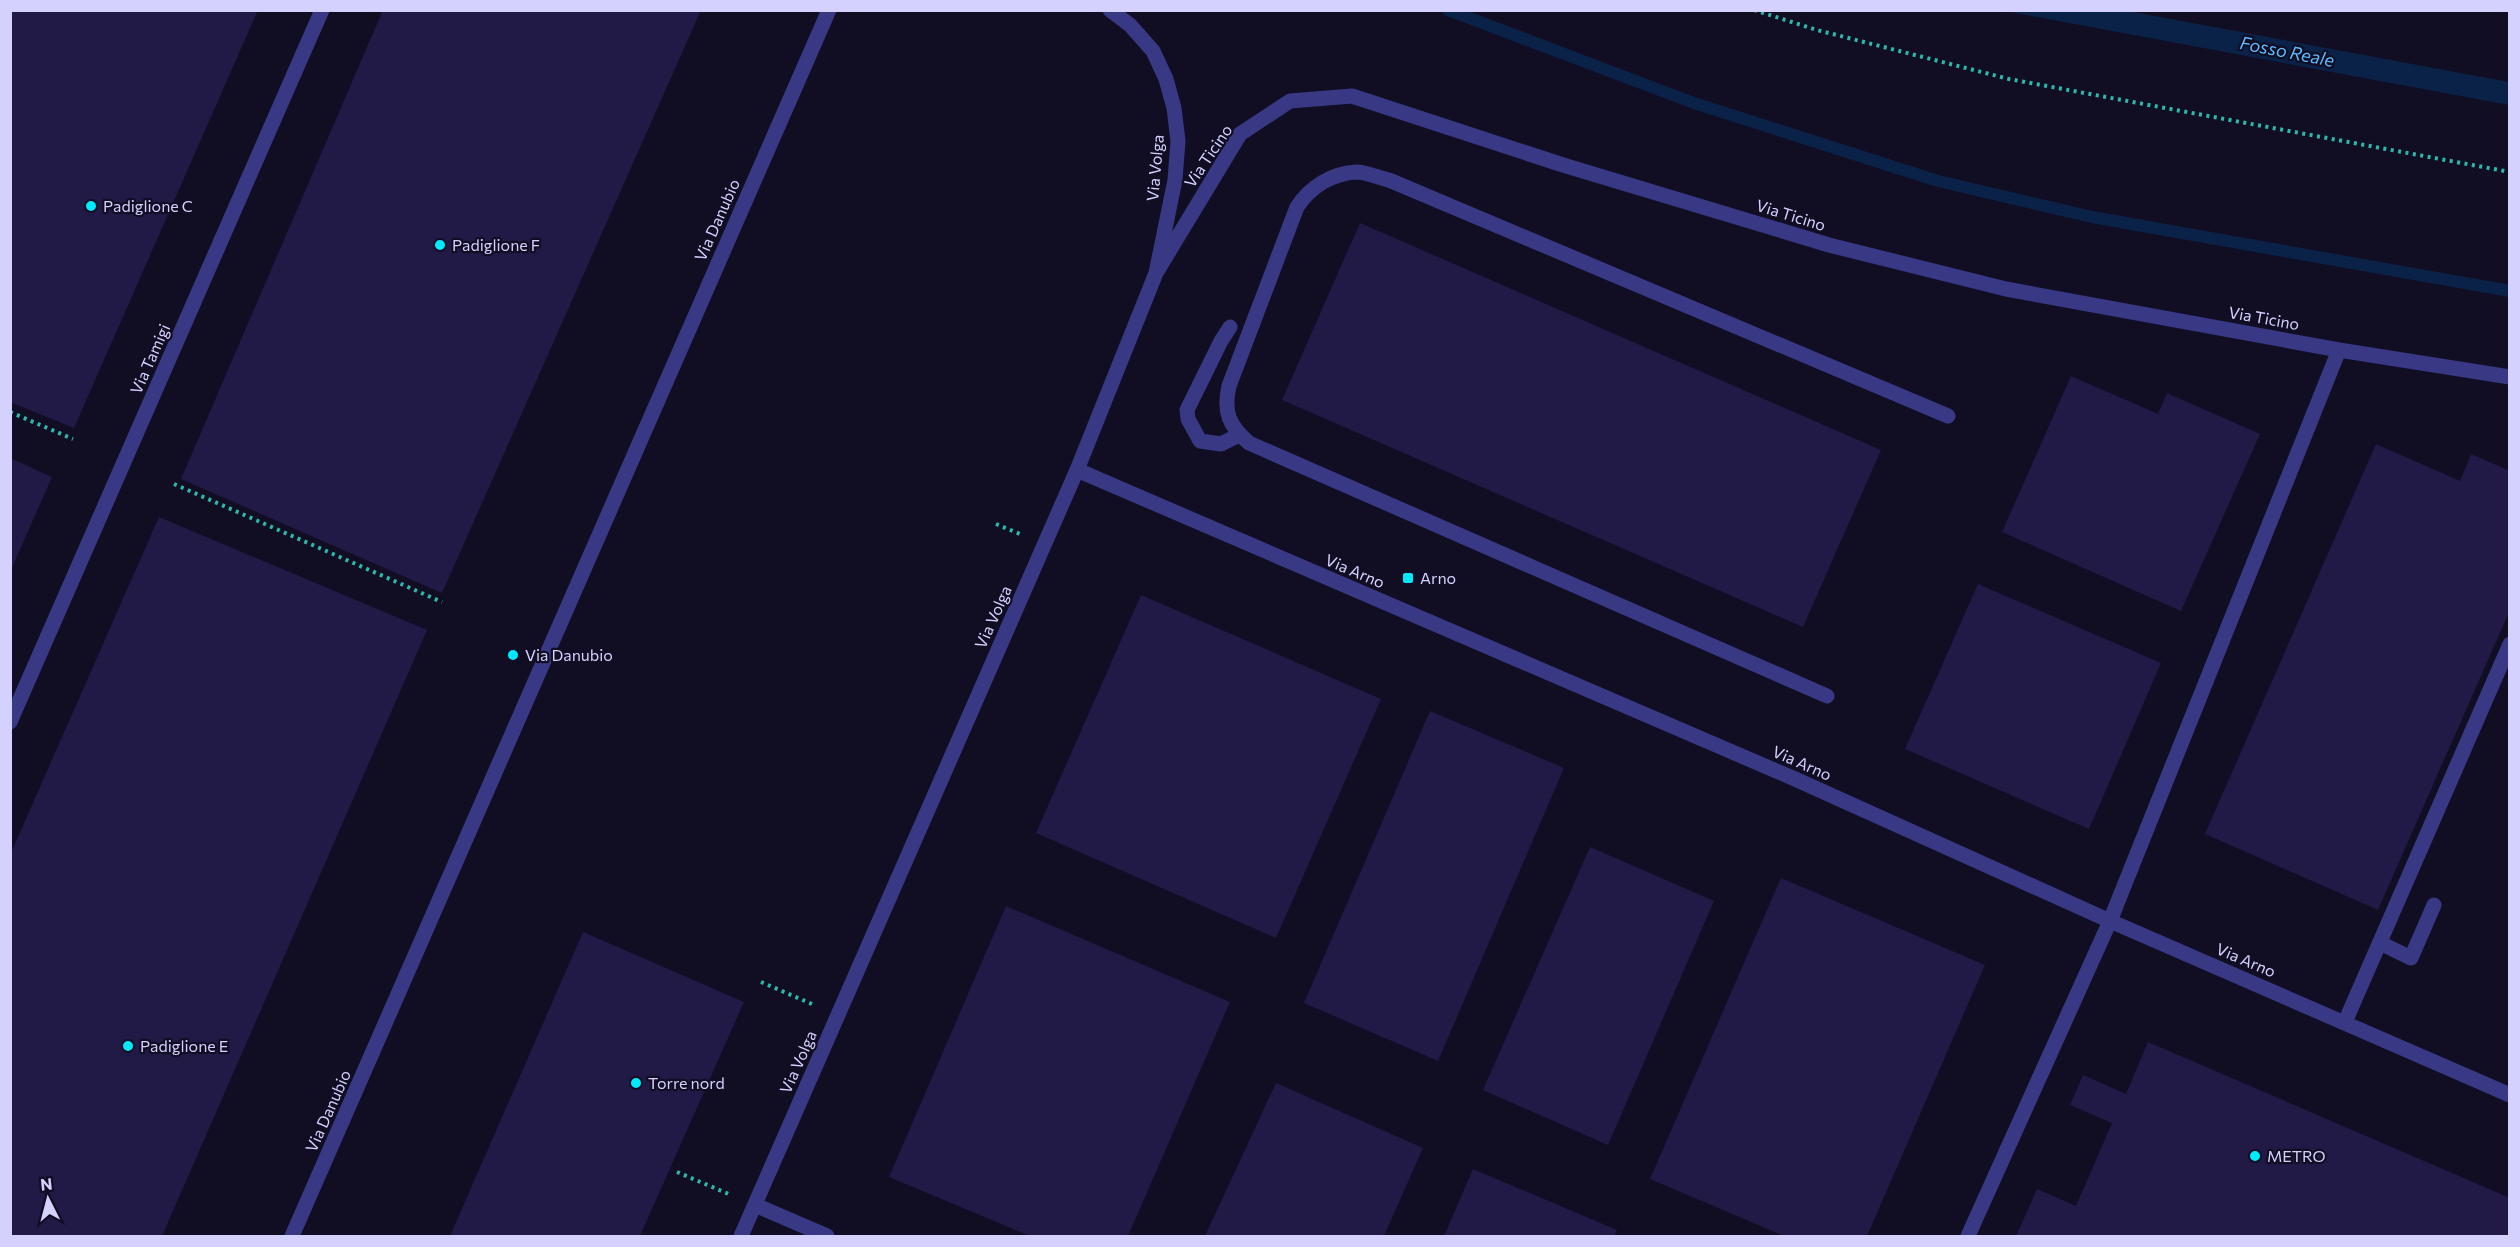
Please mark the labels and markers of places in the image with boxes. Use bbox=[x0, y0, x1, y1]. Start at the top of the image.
place label: Padiglione C bbox=[103, 196, 193, 215]
marker: Padiglione C bbox=[84, 199, 98, 213]
place label: Padiglione F bbox=[452, 235, 540, 254]
marker: Padiglione F bbox=[433, 238, 447, 252]
place label: Arno bbox=[1420, 568, 1456, 587]
marker: Arno bbox=[1401, 571, 1415, 585]
place label: Via Danubio bbox=[525, 645, 613, 664]
marker: Via Danubio bbox=[506, 648, 520, 662]
place label: Padiglione E bbox=[140, 1036, 228, 1055]
marker: Padiglione E bbox=[121, 1039, 135, 1053]
place label: Torre nord bbox=[648, 1073, 725, 1092]
marker: Torre nord bbox=[629, 1076, 643, 1090]
place label: METRO bbox=[2267, 1146, 2326, 1165]
marker: METRO bbox=[2248, 1149, 2262, 1163]

